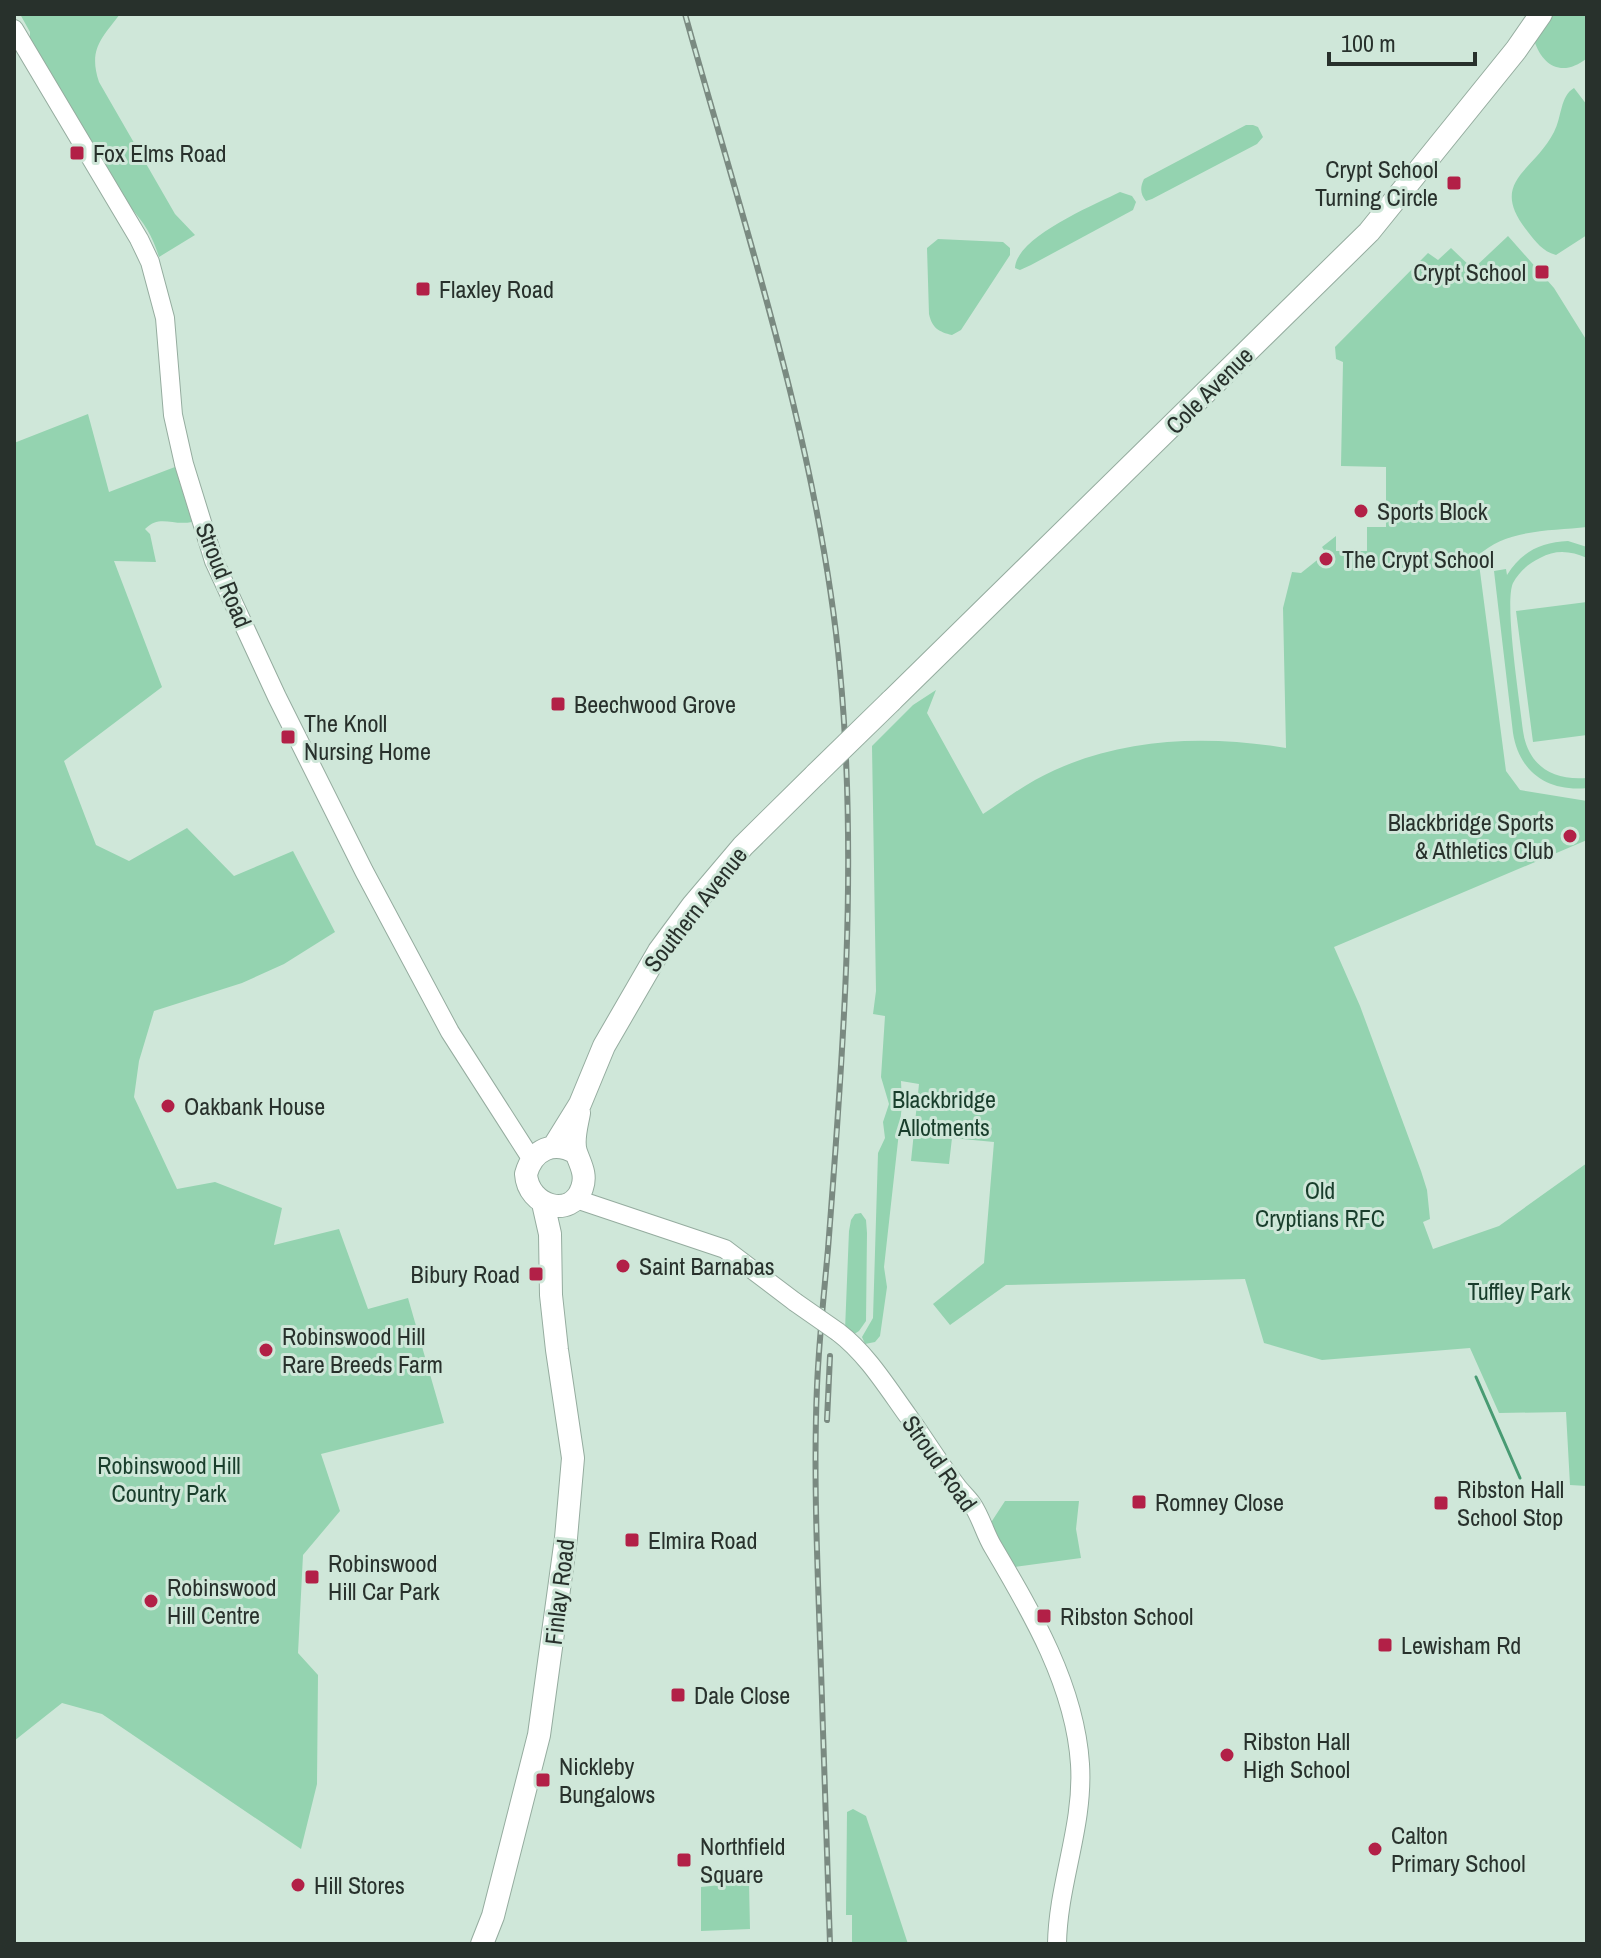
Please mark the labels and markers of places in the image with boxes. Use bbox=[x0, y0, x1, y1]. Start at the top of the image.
place label: Fox Elms Road bbox=[93, 137, 227, 169]
marker: Fox Elms Road bbox=[68, 144, 86, 162]
place label: Crypt School Turning Circle bbox=[1315, 153, 1438, 213]
marker: Crypt School Turning Circle bbox=[1445, 174, 1463, 192]
place label: Crypt School bbox=[1413, 256, 1526, 288]
marker: Crypt School bbox=[1533, 263, 1551, 281]
place label: Flaxley Road bbox=[439, 273, 554, 305]
marker: Flaxley Road bbox=[414, 280, 432, 298]
place label: Sports Block bbox=[1377, 495, 1488, 527]
marker: Sports Block bbox=[1352, 502, 1370, 520]
place label: The Crypt School bbox=[1342, 543, 1494, 575]
marker: The Crypt School bbox=[1317, 550, 1335, 568]
place label: Beechwood Grove bbox=[574, 688, 736, 720]
marker: Beechwood Grove bbox=[549, 695, 567, 713]
place label: The Knoll Nursing Home bbox=[304, 707, 431, 767]
marker: The Knoll Nursing Home bbox=[279, 728, 297, 746]
place label: Blackbridge Sports & Athletics Club bbox=[1388, 806, 1554, 866]
marker: Blackbridge Sports & Athletics Club bbox=[1561, 827, 1579, 845]
place label: Oakbank House bbox=[184, 1090, 325, 1122]
marker: Oakbank House bbox=[159, 1097, 177, 1115]
place label: Saint Barnabas bbox=[639, 1250, 775, 1282]
marker: Saint Barnabas bbox=[614, 1257, 632, 1275]
place label: Bibury Road bbox=[411, 1258, 520, 1290]
marker: Bibury Road bbox=[527, 1265, 545, 1283]
place label: Robinswood Hill Rare Breeds Farm bbox=[282, 1320, 443, 1380]
marker: Robinswood Hill Rare Breeds Farm bbox=[257, 1341, 275, 1359]
place label: Ribston Hall School Stop bbox=[1457, 1473, 1564, 1533]
place label: Romney Close bbox=[1155, 1486, 1284, 1518]
marker: Romney Close bbox=[1130, 1493, 1148, 1511]
marker: Ribston Hall School Stop bbox=[1432, 1494, 1450, 1512]
place label: Elmira Road bbox=[648, 1524, 757, 1556]
marker: Elmira Road bbox=[623, 1531, 641, 1549]
place label: Robinswood Hill Car Park bbox=[328, 1547, 440, 1607]
marker: Robinswood Hill Car Park bbox=[303, 1568, 321, 1586]
place label: Robinswood Hill Centre bbox=[167, 1571, 276, 1631]
marker: Robinswood Hill Centre bbox=[142, 1592, 160, 1610]
place label: Ribston School bbox=[1060, 1600, 1193, 1632]
marker: Ribston School bbox=[1035, 1607, 1053, 1625]
place label: Lewisham Rd bbox=[1401, 1629, 1521, 1661]
marker: Lewisham Rd bbox=[1376, 1636, 1394, 1654]
place label: Dale Close bbox=[694, 1679, 790, 1711]
marker: Dale Close bbox=[669, 1686, 687, 1704]
place label: Ribston Hall High School bbox=[1243, 1725, 1350, 1785]
marker: Ribston Hall High School bbox=[1218, 1746, 1236, 1764]
place label: Nickleby Bungalows bbox=[559, 1750, 655, 1810]
marker: Nickleby Bungalows bbox=[534, 1771, 552, 1789]
place label: Calton Primary School bbox=[1391, 1819, 1526, 1879]
place label: Northfield Square bbox=[700, 1830, 785, 1890]
marker: Calton Primary School bbox=[1366, 1840, 1384, 1858]
marker: Northfield Square bbox=[675, 1851, 693, 1869]
place label: Hill Stores bbox=[314, 1869, 405, 1901]
marker: Hill Stores bbox=[289, 1876, 307, 1894]

